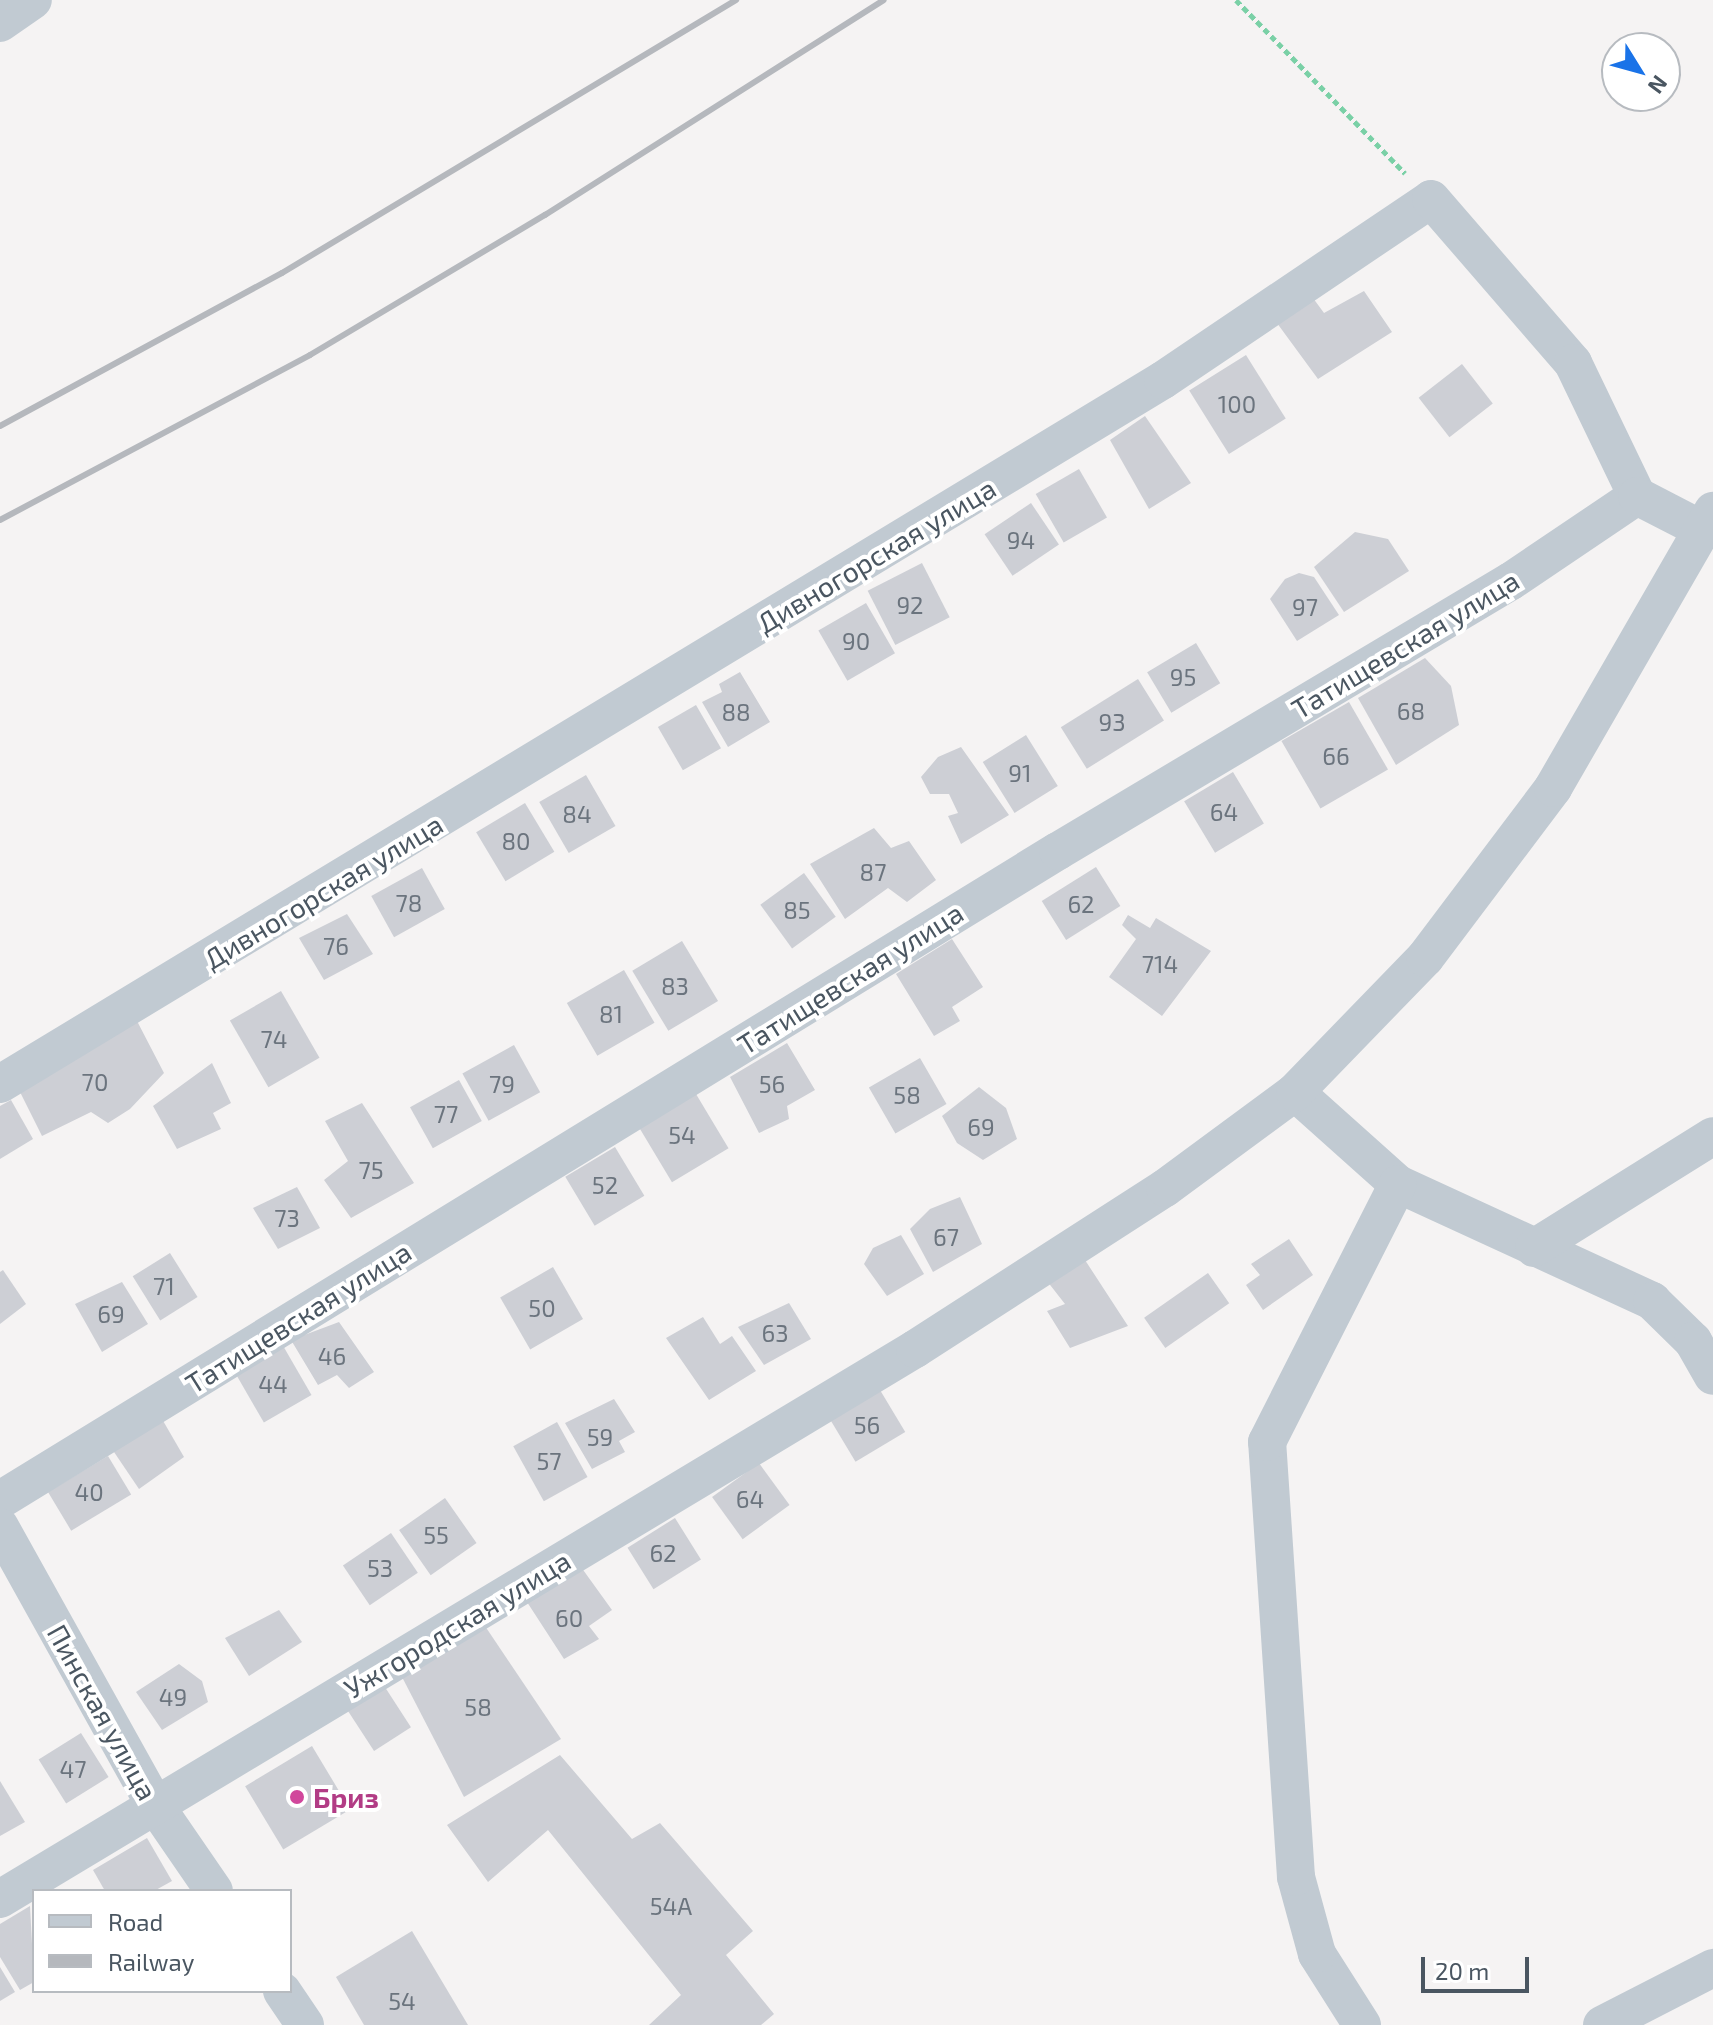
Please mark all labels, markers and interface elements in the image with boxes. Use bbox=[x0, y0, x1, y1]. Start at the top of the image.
north arrow bbox=[1601, 32, 1681, 112]
text: N bbox=[1643, 71, 1674, 99]
house number: 100 bbox=[1218, 390, 1256, 418]
street label: Дивногорская улица bbox=[751, 470, 1001, 640]
house number: 94 bbox=[1007, 526, 1035, 554]
street label: Татищевская улица bbox=[1285, 563, 1525, 725]
house number: 92 bbox=[896, 591, 924, 619]
house number: 97 bbox=[1292, 593, 1318, 621]
house number: 90 bbox=[842, 627, 870, 655]
house number: 95 bbox=[1170, 663, 1196, 691]
house number: 68 bbox=[1397, 697, 1425, 725]
house number: 88 bbox=[721, 698, 751, 726]
house number: 93 bbox=[1098, 708, 1126, 736]
house number: 66 bbox=[1322, 742, 1350, 770]
house number: 91 bbox=[1008, 759, 1032, 787]
house number: 64 bbox=[1210, 798, 1238, 826]
house number: 84 bbox=[562, 800, 592, 828]
street label: Дивногорская улица bbox=[198, 806, 448, 976]
house number: 80 bbox=[501, 827, 531, 855]
house number: 87 bbox=[860, 858, 886, 886]
house number: 78 bbox=[396, 889, 422, 917]
house number: 62 bbox=[1067, 890, 1095, 918]
street label: Татищевская улица bbox=[731, 895, 969, 1061]
house number: 85 bbox=[783, 896, 811, 924]
house number: 76 bbox=[323, 932, 349, 960]
house number: 714 bbox=[1142, 950, 1178, 978]
house number: 83 bbox=[661, 972, 689, 1000]
house number: 81 bbox=[599, 1000, 623, 1028]
house number: 74 bbox=[260, 1025, 288, 1053]
house number: 70 bbox=[82, 1068, 108, 1096]
house number: 79 bbox=[489, 1070, 515, 1098]
house number: 56 bbox=[759, 1070, 785, 1098]
house number: 58 bbox=[893, 1081, 921, 1109]
house number: 77 bbox=[434, 1100, 458, 1128]
house number: 69 bbox=[967, 1113, 995, 1141]
house number: 54 bbox=[668, 1121, 696, 1149]
house number: 75 bbox=[358, 1156, 384, 1184]
house number: 52 bbox=[592, 1171, 618, 1199]
house number: 73 bbox=[274, 1204, 300, 1232]
house number: 67 bbox=[933, 1223, 959, 1251]
street label: Татищевская улица bbox=[179, 1234, 417, 1400]
house number: 71 bbox=[153, 1272, 175, 1300]
house number: 50 bbox=[528, 1294, 556, 1322]
house number: 69 bbox=[97, 1300, 125, 1328]
house number: 63 bbox=[761, 1319, 789, 1347]
house number: 46 bbox=[318, 1342, 346, 1370]
house number: 44 bbox=[258, 1370, 288, 1398]
house number: 56 bbox=[854, 1411, 880, 1439]
house number: 59 bbox=[587, 1423, 613, 1451]
house number: 57 bbox=[536, 1447, 562, 1475]
house number: 40 bbox=[74, 1478, 104, 1506]
house number: 64 bbox=[736, 1485, 764, 1513]
house number: 55 bbox=[423, 1521, 449, 1549]
house number: 62 bbox=[649, 1539, 677, 1567]
street label: Ужгородская улица bbox=[338, 1543, 576, 1705]
house number: 53 bbox=[367, 1554, 393, 1582]
house number: 60 bbox=[555, 1604, 583, 1632]
street label: Пинская улица bbox=[41, 1618, 165, 1806]
house number: 49 bbox=[159, 1683, 187, 1711]
house number: 58 bbox=[464, 1693, 492, 1721]
house number: 47 bbox=[59, 1755, 87, 1783]
place label: Бриз bbox=[313, 1780, 379, 1814]
marker: Бриз bbox=[288, 1788, 306, 1806]
legend bbox=[32, 1889, 292, 1993]
house number: 54А bbox=[650, 1892, 692, 1920]
text: Road bbox=[108, 1907, 163, 1936]
scale bar bbox=[1425, 1941, 1533, 1991]
text: Railway bbox=[108, 1947, 194, 1976]
text: 20 m bbox=[1435, 1956, 1489, 1985]
house number: 54 bbox=[388, 1987, 416, 2015]

